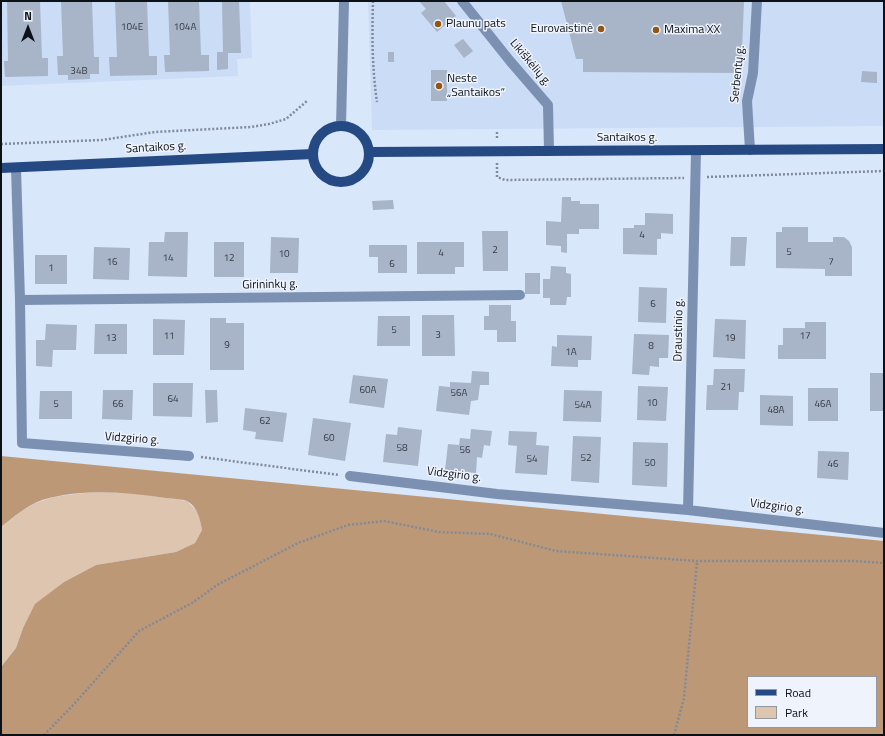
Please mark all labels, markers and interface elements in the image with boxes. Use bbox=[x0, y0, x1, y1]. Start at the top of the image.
north arrow bbox=[8, 8, 48, 48]
text: N bbox=[24, 8, 32, 24]
place label: Plaunu pats bbox=[446, 17, 506, 31]
marker: Plaunu pats bbox=[433, 19, 443, 29]
house number: 104E bbox=[121, 22, 143, 34]
house number: 104A bbox=[174, 22, 196, 34]
place label: Eurovaistinė bbox=[531, 22, 593, 36]
place label: Maxima XX bbox=[664, 23, 720, 37]
marker: Eurovaistinė bbox=[596, 24, 606, 34]
marker: Maxima XX bbox=[651, 25, 661, 35]
street label: Likiškėlių g. bbox=[506, 36, 554, 90]
street label: Serbentų g. bbox=[728, 45, 748, 103]
house number: 34B bbox=[70, 66, 88, 78]
place label: Neste „Santaikos“ bbox=[447, 72, 505, 100]
marker: Neste „Santaikos“ bbox=[434, 81, 444, 91]
street label: Santaikos g. bbox=[597, 131, 657, 145]
street label: Santaikos g. bbox=[125, 139, 187, 157]
house number: 4 bbox=[639, 230, 645, 242]
house number: 2 bbox=[492, 245, 498, 257]
house number: 5 bbox=[786, 247, 792, 259]
house number: 4 bbox=[438, 248, 444, 260]
house number: 10 bbox=[278, 249, 290, 261]
house number: 14 bbox=[162, 253, 174, 265]
house number: 12 bbox=[223, 253, 235, 265]
house number: 16 bbox=[106, 257, 118, 269]
house number: 7 bbox=[828, 257, 834, 269]
house number: 6 bbox=[389, 259, 395, 271]
house number: 1 bbox=[48, 263, 54, 275]
street label: Girininkų g. bbox=[242, 277, 298, 293]
street label: Draustinio g. bbox=[671, 298, 687, 362]
house number: 6 bbox=[650, 299, 656, 311]
house number: 5 bbox=[391, 325, 397, 337]
house number: 3 bbox=[435, 330, 441, 342]
house number: 11 bbox=[163, 331, 175, 343]
house number: 17 bbox=[799, 331, 811, 343]
house number: 13 bbox=[105, 333, 117, 345]
house number: 19 bbox=[724, 333, 736, 345]
house number: 9 bbox=[224, 340, 230, 352]
house number: 8 bbox=[648, 341, 654, 353]
house number: 1A bbox=[565, 347, 577, 359]
house number: 21 bbox=[720, 382, 732, 394]
house number: 60A bbox=[359, 385, 377, 397]
house number: 56A bbox=[450, 388, 468, 400]
house number: 64 bbox=[167, 394, 179, 406]
house number: 10 bbox=[646, 398, 658, 410]
house number: 5 bbox=[53, 399, 59, 411]
house number: 66 bbox=[112, 399, 124, 411]
house number: 46A bbox=[814, 399, 832, 411]
house number: 54A bbox=[574, 400, 592, 412]
house number: 48A bbox=[767, 405, 785, 417]
house number: 62 bbox=[259, 416, 271, 428]
street label: Vidzgirio g. bbox=[104, 430, 160, 448]
house number: 60 bbox=[323, 433, 335, 445]
house number: 58 bbox=[396, 443, 408, 455]
house number: 56 bbox=[459, 445, 471, 457]
house number: 52 bbox=[580, 453, 592, 465]
house number: 54 bbox=[526, 454, 538, 466]
house number: 50 bbox=[644, 458, 656, 470]
house number: 46 bbox=[827, 459, 839, 471]
street label: Vidzgirio g. bbox=[426, 465, 482, 485]
street label: Vidzgirio g. bbox=[749, 497, 805, 517]
legend bbox=[747, 676, 877, 728]
text: Road bbox=[785, 683, 811, 702]
text: Park bbox=[785, 703, 808, 722]

